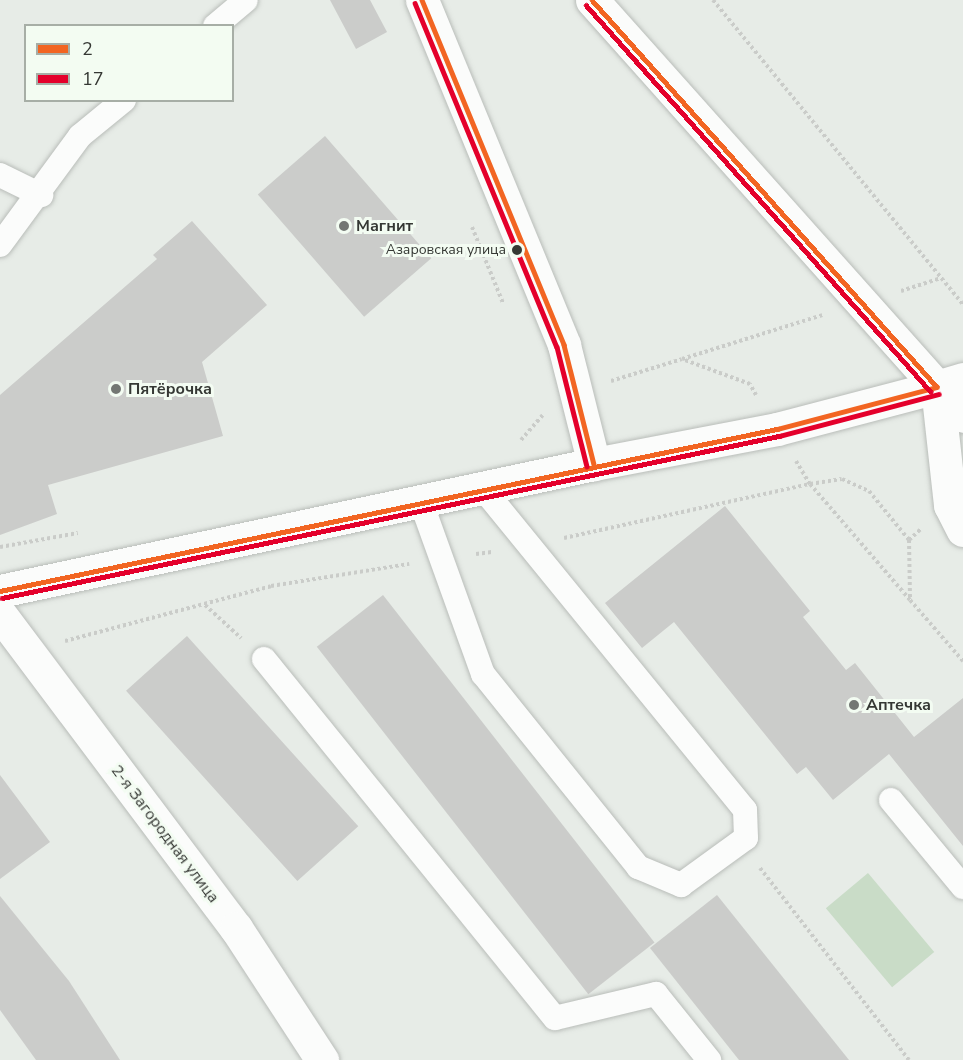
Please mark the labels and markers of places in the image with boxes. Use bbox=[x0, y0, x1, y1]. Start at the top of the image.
place label: Магнит bbox=[356, 216, 413, 236]
marker: Магнит bbox=[337, 219, 351, 233]
place label: Азаровская улица bbox=[386, 242, 506, 258]
marker: Азаровская улица bbox=[511, 244, 523, 256]
place label: Пятёрочка bbox=[128, 379, 212, 399]
marker: Пятёрочка bbox=[109, 382, 123, 396]
place label: Аптечка bbox=[866, 695, 931, 715]
marker: Аптечка bbox=[847, 698, 861, 712]

